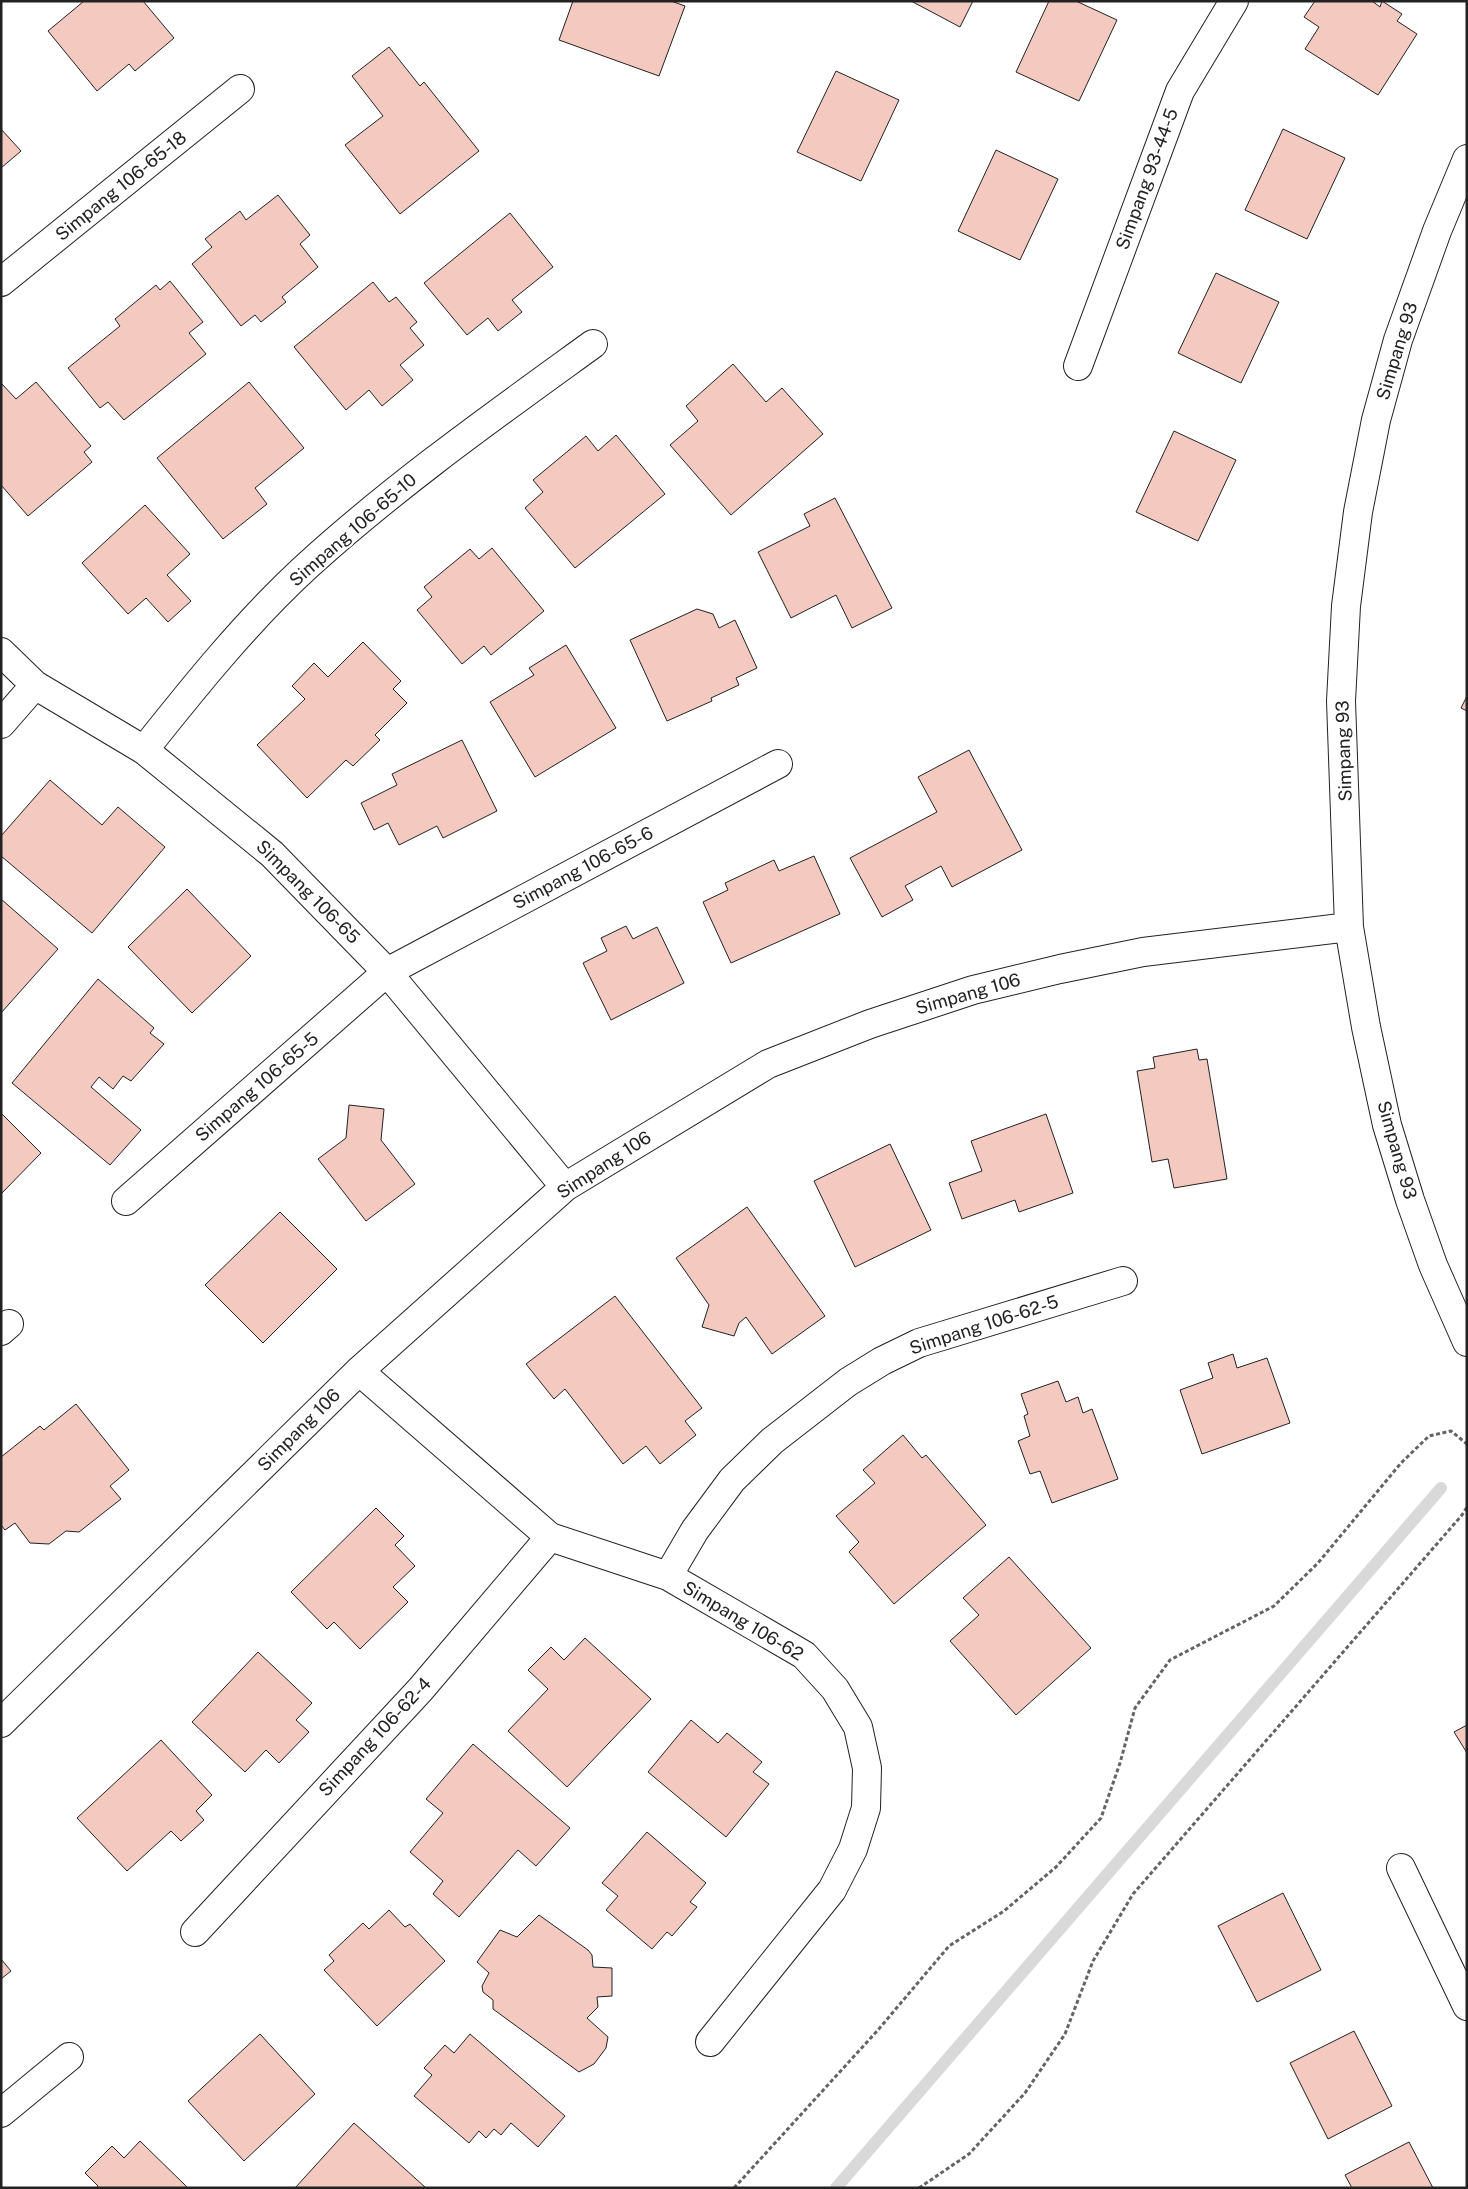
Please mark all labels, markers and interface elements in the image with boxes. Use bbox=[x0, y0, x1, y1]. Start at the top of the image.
street label: Simpang 93-44-5 bbox=[1111, 105, 1182, 252]
street label: Simpang 106-65-18 bbox=[51, 126, 190, 245]
street label: Simpang 93 bbox=[1372, 299, 1421, 402]
street label: Simpang 106-65-10 bbox=[285, 469, 420, 591]
street label: Simpang 93 bbox=[1331, 700, 1356, 802]
street label: Simpang 106-65-6 bbox=[509, 822, 656, 913]
street label: Simpang 106-65 bbox=[252, 836, 364, 948]
street label: Simpang 106 bbox=[913, 969, 1023, 1019]
street label: Simpang 106-65-5 bbox=[191, 1028, 322, 1146]
street label: Simpang 93 bbox=[1373, 1098, 1422, 1201]
street label: Simpang 106 bbox=[553, 1126, 655, 1203]
street label: Simpang 106-62-5 bbox=[907, 1291, 1061, 1358]
street label: Simpang 106 bbox=[253, 1384, 344, 1475]
street label: Simpang 106-62 bbox=[679, 1576, 807, 1665]
street label: Simpang 106-62-4 bbox=[314, 1673, 435, 1800]

